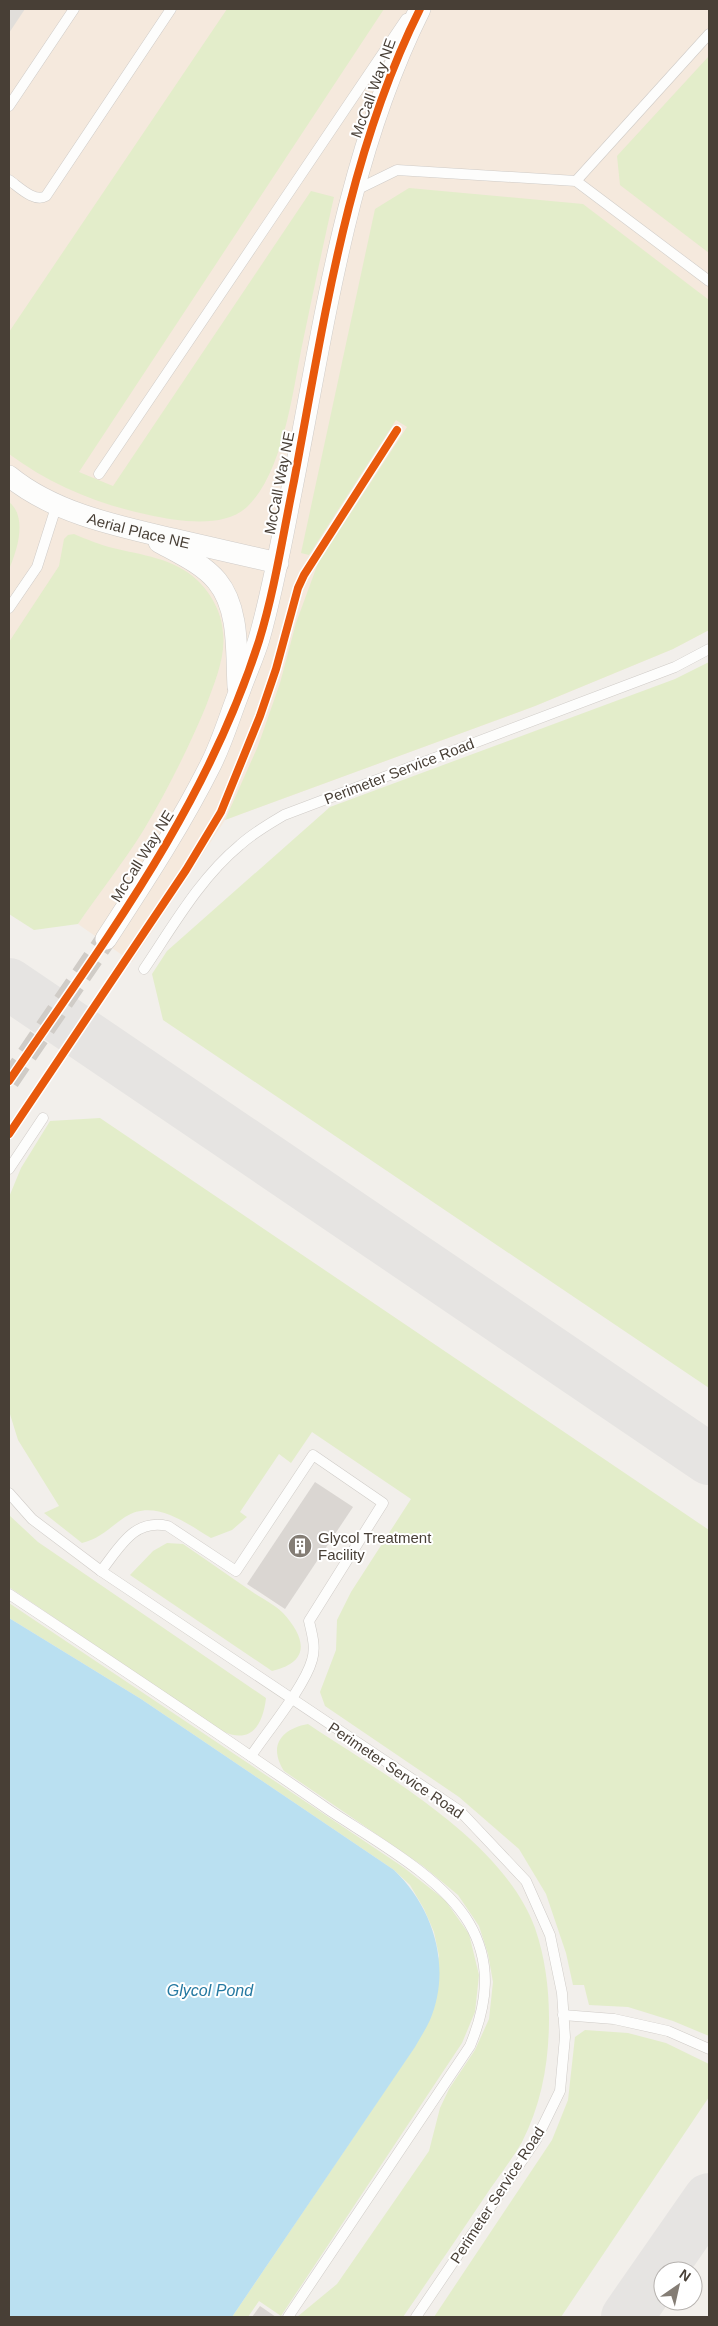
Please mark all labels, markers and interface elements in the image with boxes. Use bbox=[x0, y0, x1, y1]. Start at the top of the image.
street label: McCall Way NE bbox=[347, 36, 399, 140]
street label: McCall Way NE bbox=[261, 430, 297, 536]
street label: Aerial Place NE bbox=[85, 509, 192, 551]
street label: Perimeter Service Road bbox=[322, 735, 476, 807]
street label: McCall Way NE bbox=[107, 807, 177, 905]
place label: Glycol Treatment Facility bbox=[318, 1529, 432, 1563]
building icon: Glycol Treatment Facility bbox=[287, 1533, 313, 1559]
street label: Perimeter Service Road bbox=[325, 1718, 467, 1822]
water label: Glycol Pond bbox=[167, 1982, 254, 1999]
street label: Perimeter Service Road bbox=[447, 2124, 547, 2266]
north arrow bbox=[653, 2261, 703, 2311]
text: N bbox=[677, 2266, 694, 2285]

